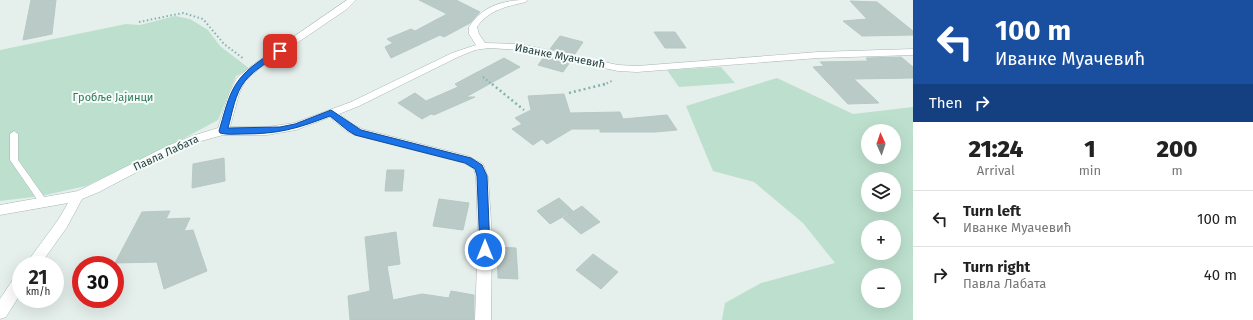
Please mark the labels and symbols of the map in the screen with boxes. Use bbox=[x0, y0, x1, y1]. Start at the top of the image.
pin bbox=[263, 34, 297, 68]
street label: Иванке Муачевић bbox=[514, 41, 606, 71]
park label: Гробље Јајинци bbox=[73, 91, 153, 104]
north arrow bbox=[861, 124, 901, 164]
street label: Павла Лабата bbox=[131, 132, 201, 174]
position arrow bbox=[464, 229, 506, 271]
speed limit sign: 30 bbox=[72, 256, 124, 308]

